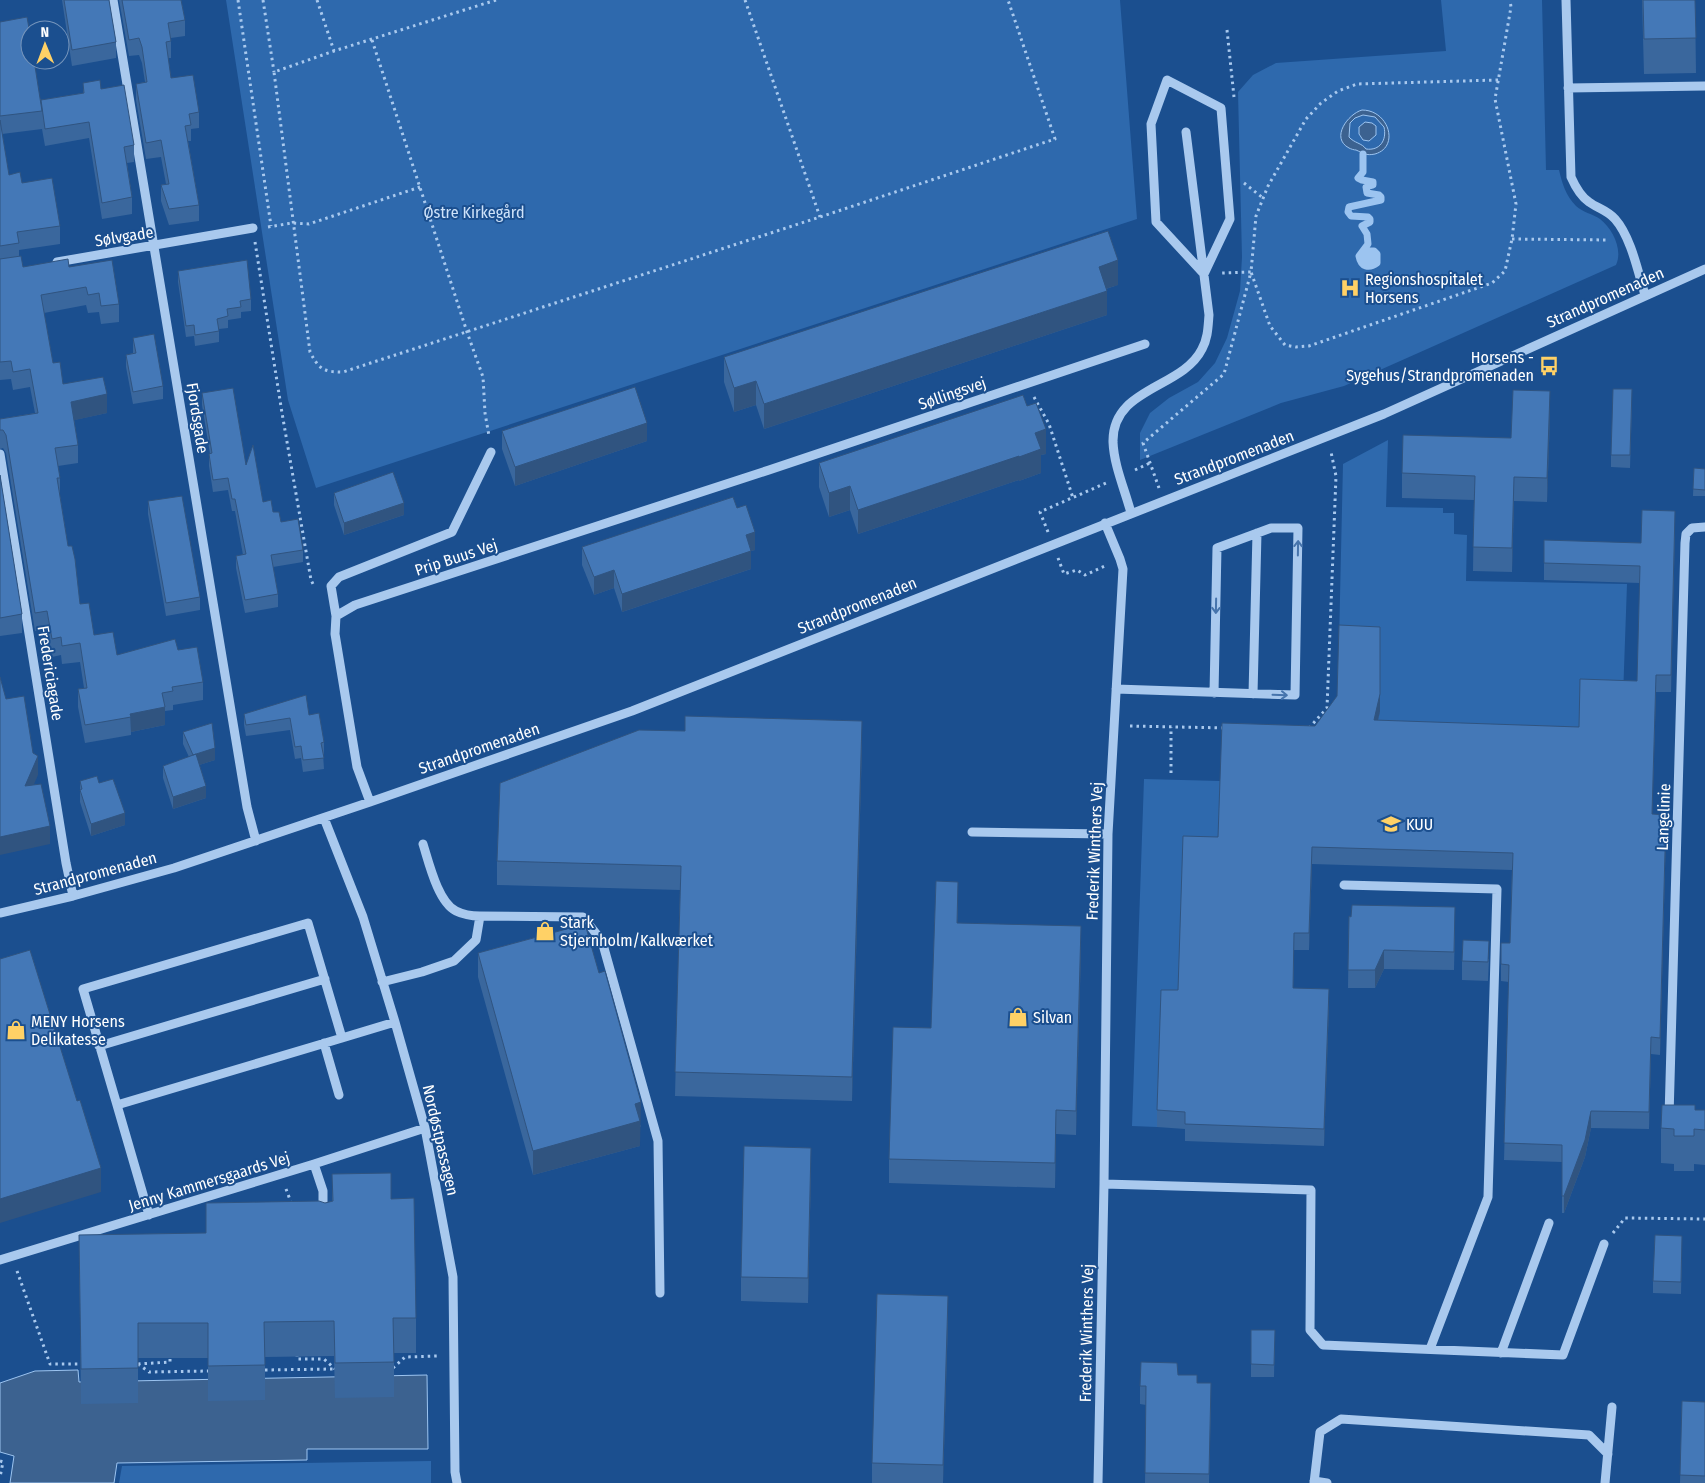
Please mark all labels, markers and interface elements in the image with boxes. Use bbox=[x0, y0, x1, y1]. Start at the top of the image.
north arrow bbox=[20, 20, 70, 70]
text: N bbox=[40, 24, 49, 41]
park label: Østre Kirkegård bbox=[424, 203, 524, 222]
street label: Sølvgade bbox=[93, 222, 155, 250]
street label: Strandpromenaden bbox=[1544, 263, 1667, 332]
place label: Regionshospitalet Horsens bbox=[1365, 270, 1484, 307]
hospital icon: Regionshospitalet Horsens bbox=[1339, 277, 1361, 299]
place label: Horsens - Sygehus/Strandpromenaden bbox=[1346, 348, 1534, 385]
bus stop icon: Horsens - Sygehus/Strandpromenaden bbox=[1538, 355, 1560, 377]
street label: Søllingsvej bbox=[916, 373, 988, 414]
street label: Fjordsgade bbox=[183, 382, 212, 455]
street label: Strandpromenaden bbox=[1172, 426, 1297, 489]
street label: Prip Buus Vej bbox=[412, 535, 500, 580]
one-way arrow bbox=[1293, 540, 1303, 556]
street label: Strandpromenaden bbox=[795, 573, 919, 638]
one-way arrow bbox=[1211, 597, 1220, 613]
street label: Fredericiagade bbox=[34, 624, 67, 722]
one-way arrow bbox=[1272, 690, 1288, 700]
street label: Strandpromenaden bbox=[416, 719, 542, 778]
street label: Frederik Winthers Vej bbox=[1083, 782, 1106, 921]
street label: Langelinie bbox=[1653, 783, 1674, 851]
school or university icon: KUU bbox=[1380, 813, 1402, 835]
place label: KUU bbox=[1406, 815, 1433, 834]
street label: Strandpromenaden bbox=[32, 848, 159, 899]
place label: Stark Stjernholm/Kalkværket bbox=[560, 913, 714, 950]
shop icon: Stark Stjernholm/Kalkværket bbox=[534, 920, 556, 942]
shop icon: Silvan bbox=[1007, 1006, 1029, 1028]
place label: Silvan bbox=[1033, 1008, 1072, 1027]
place label: MENY Horsens Delikatesse bbox=[31, 1012, 125, 1049]
shop icon: MENY Horsens Delikatesse bbox=[5, 1019, 27, 1041]
street label: Nordøstpassagen bbox=[419, 1083, 462, 1197]
street label: Jenny Kammersgaards Vej bbox=[126, 1148, 292, 1215]
street label: Frederik Winthers Vej bbox=[1076, 1264, 1097, 1402]

